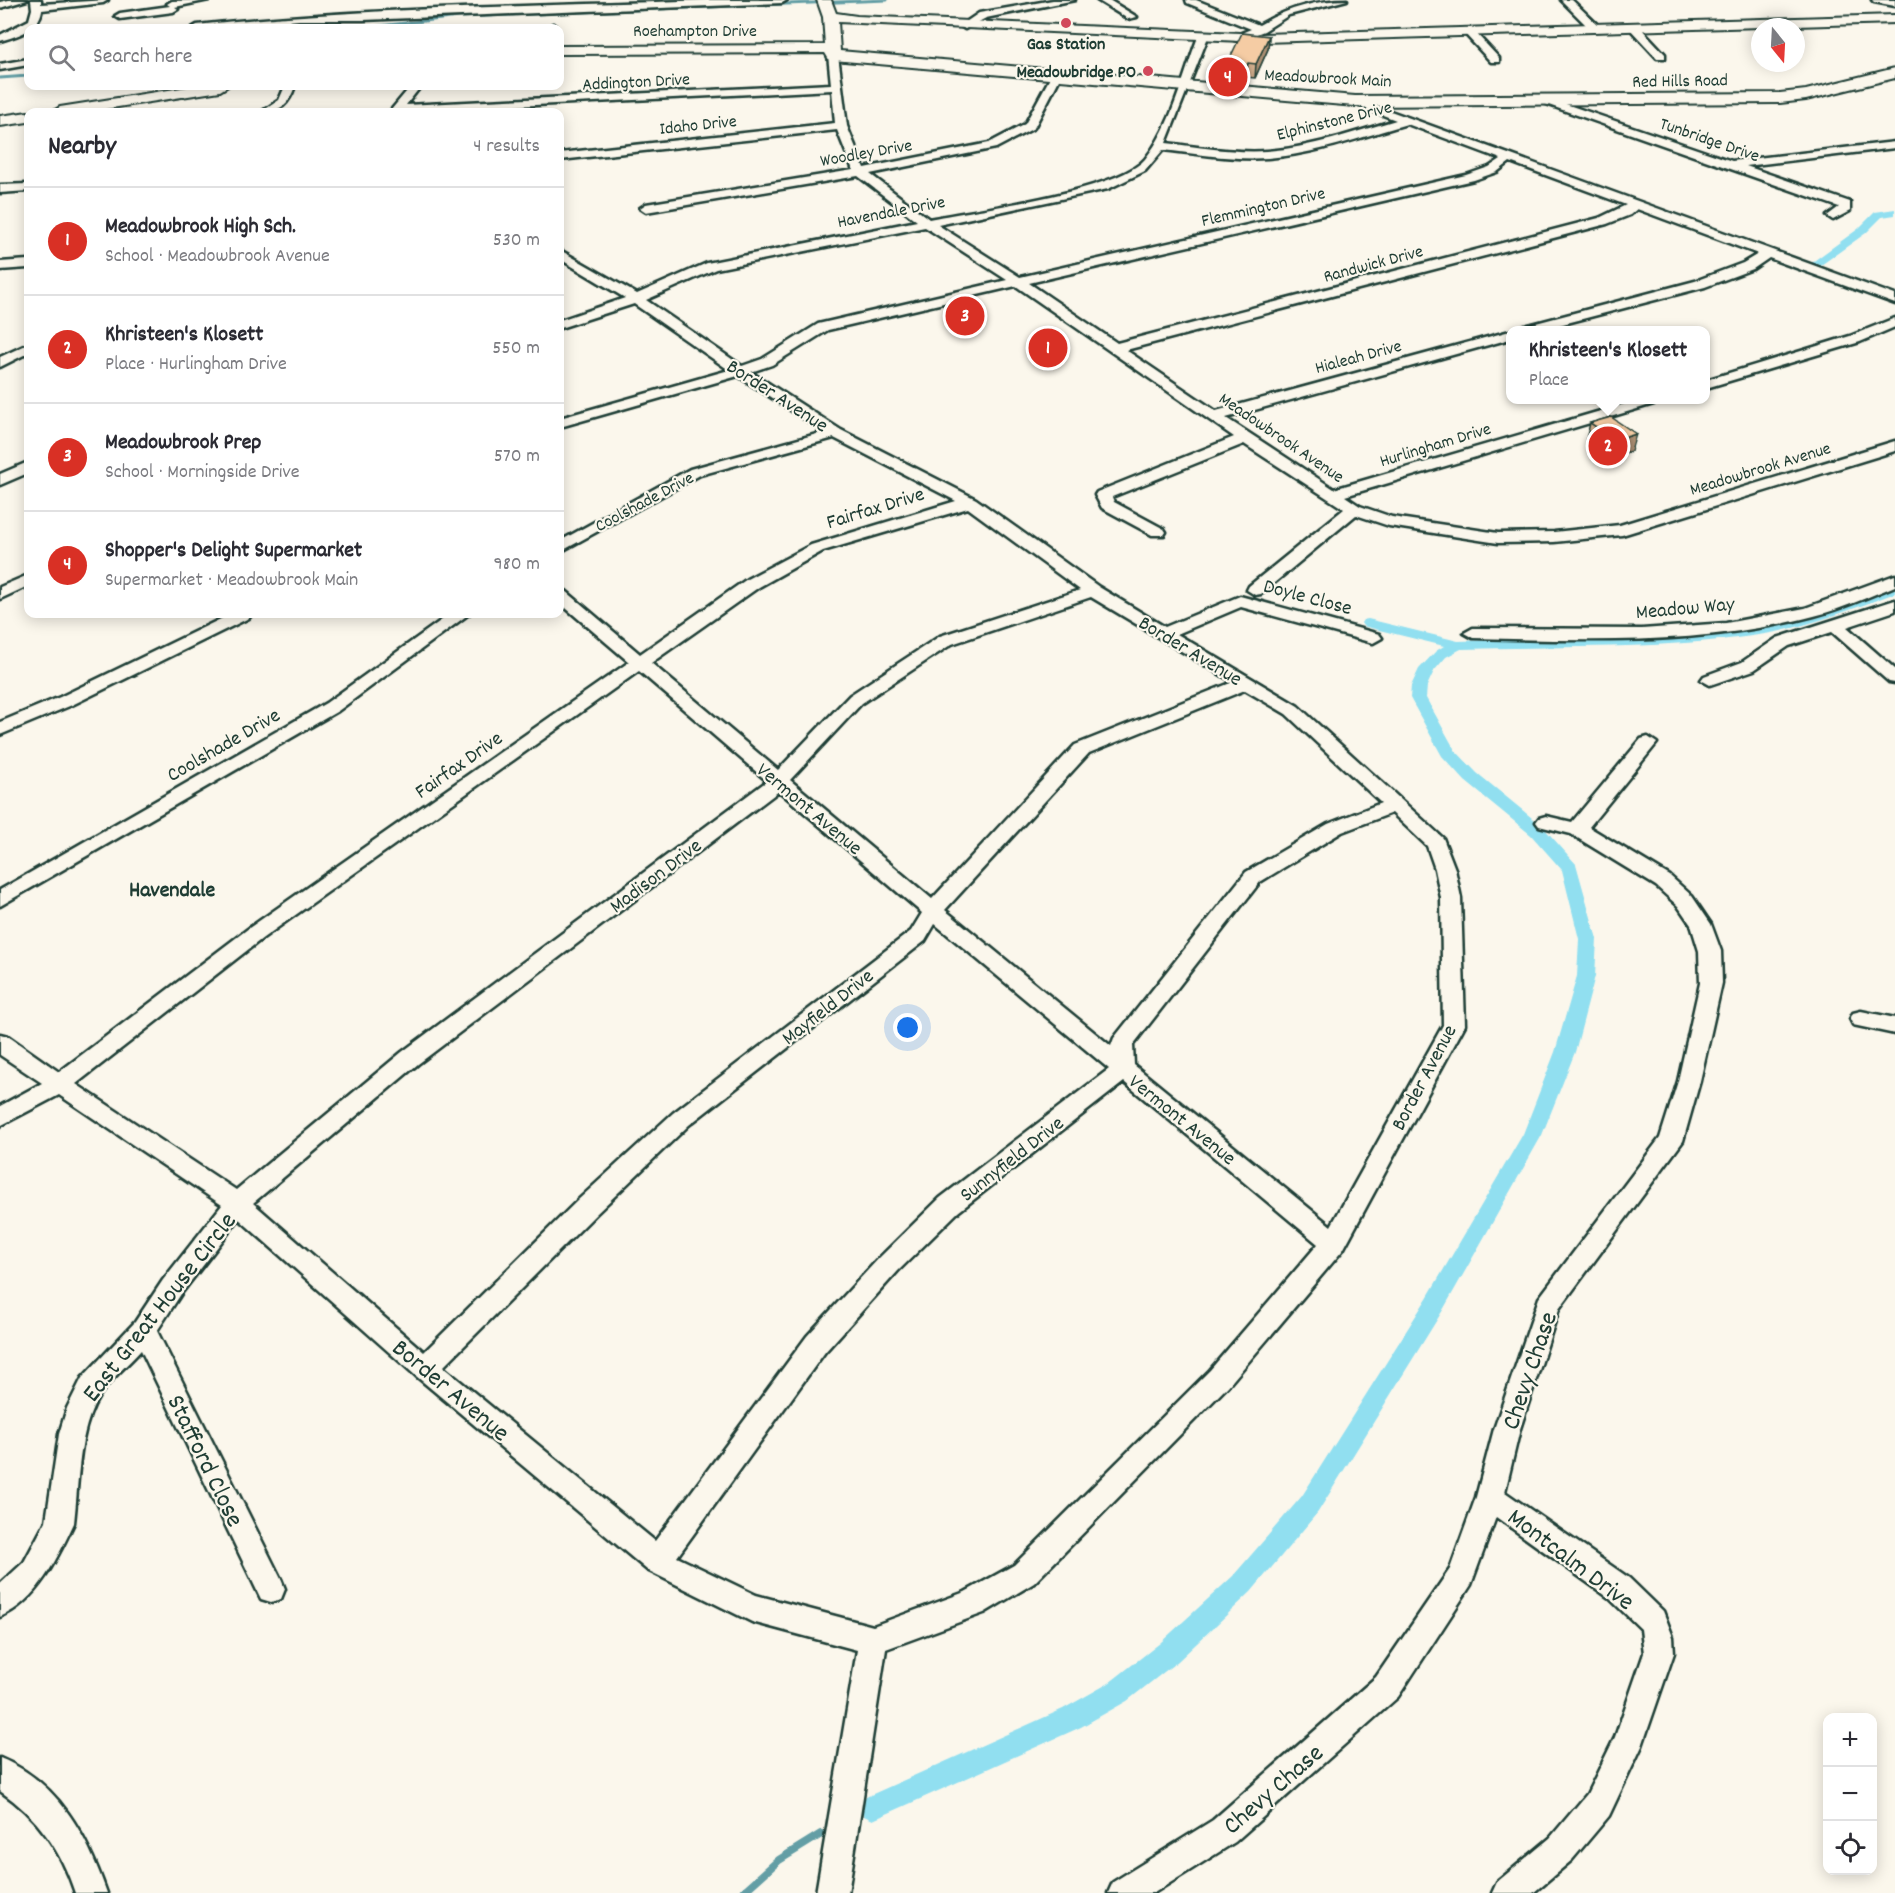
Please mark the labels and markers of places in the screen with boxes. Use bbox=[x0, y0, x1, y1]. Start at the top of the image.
marker: Gas Station bbox=[1059, 16, 1073, 30]
place label: Gas Station bbox=[1027, 33, 1105, 58]
pin: 4 bbox=[1208, 54, 1248, 100]
place label: Meadowbridge PO bbox=[1016, 61, 1136, 86]
marker: Meadowbridge PO bbox=[1141, 64, 1155, 78]
pin: 3 bbox=[946, 294, 984, 338]
pin: 1 bbox=[1028, 326, 1068, 370]
pin: 2 bbox=[1588, 424, 1628, 468]

